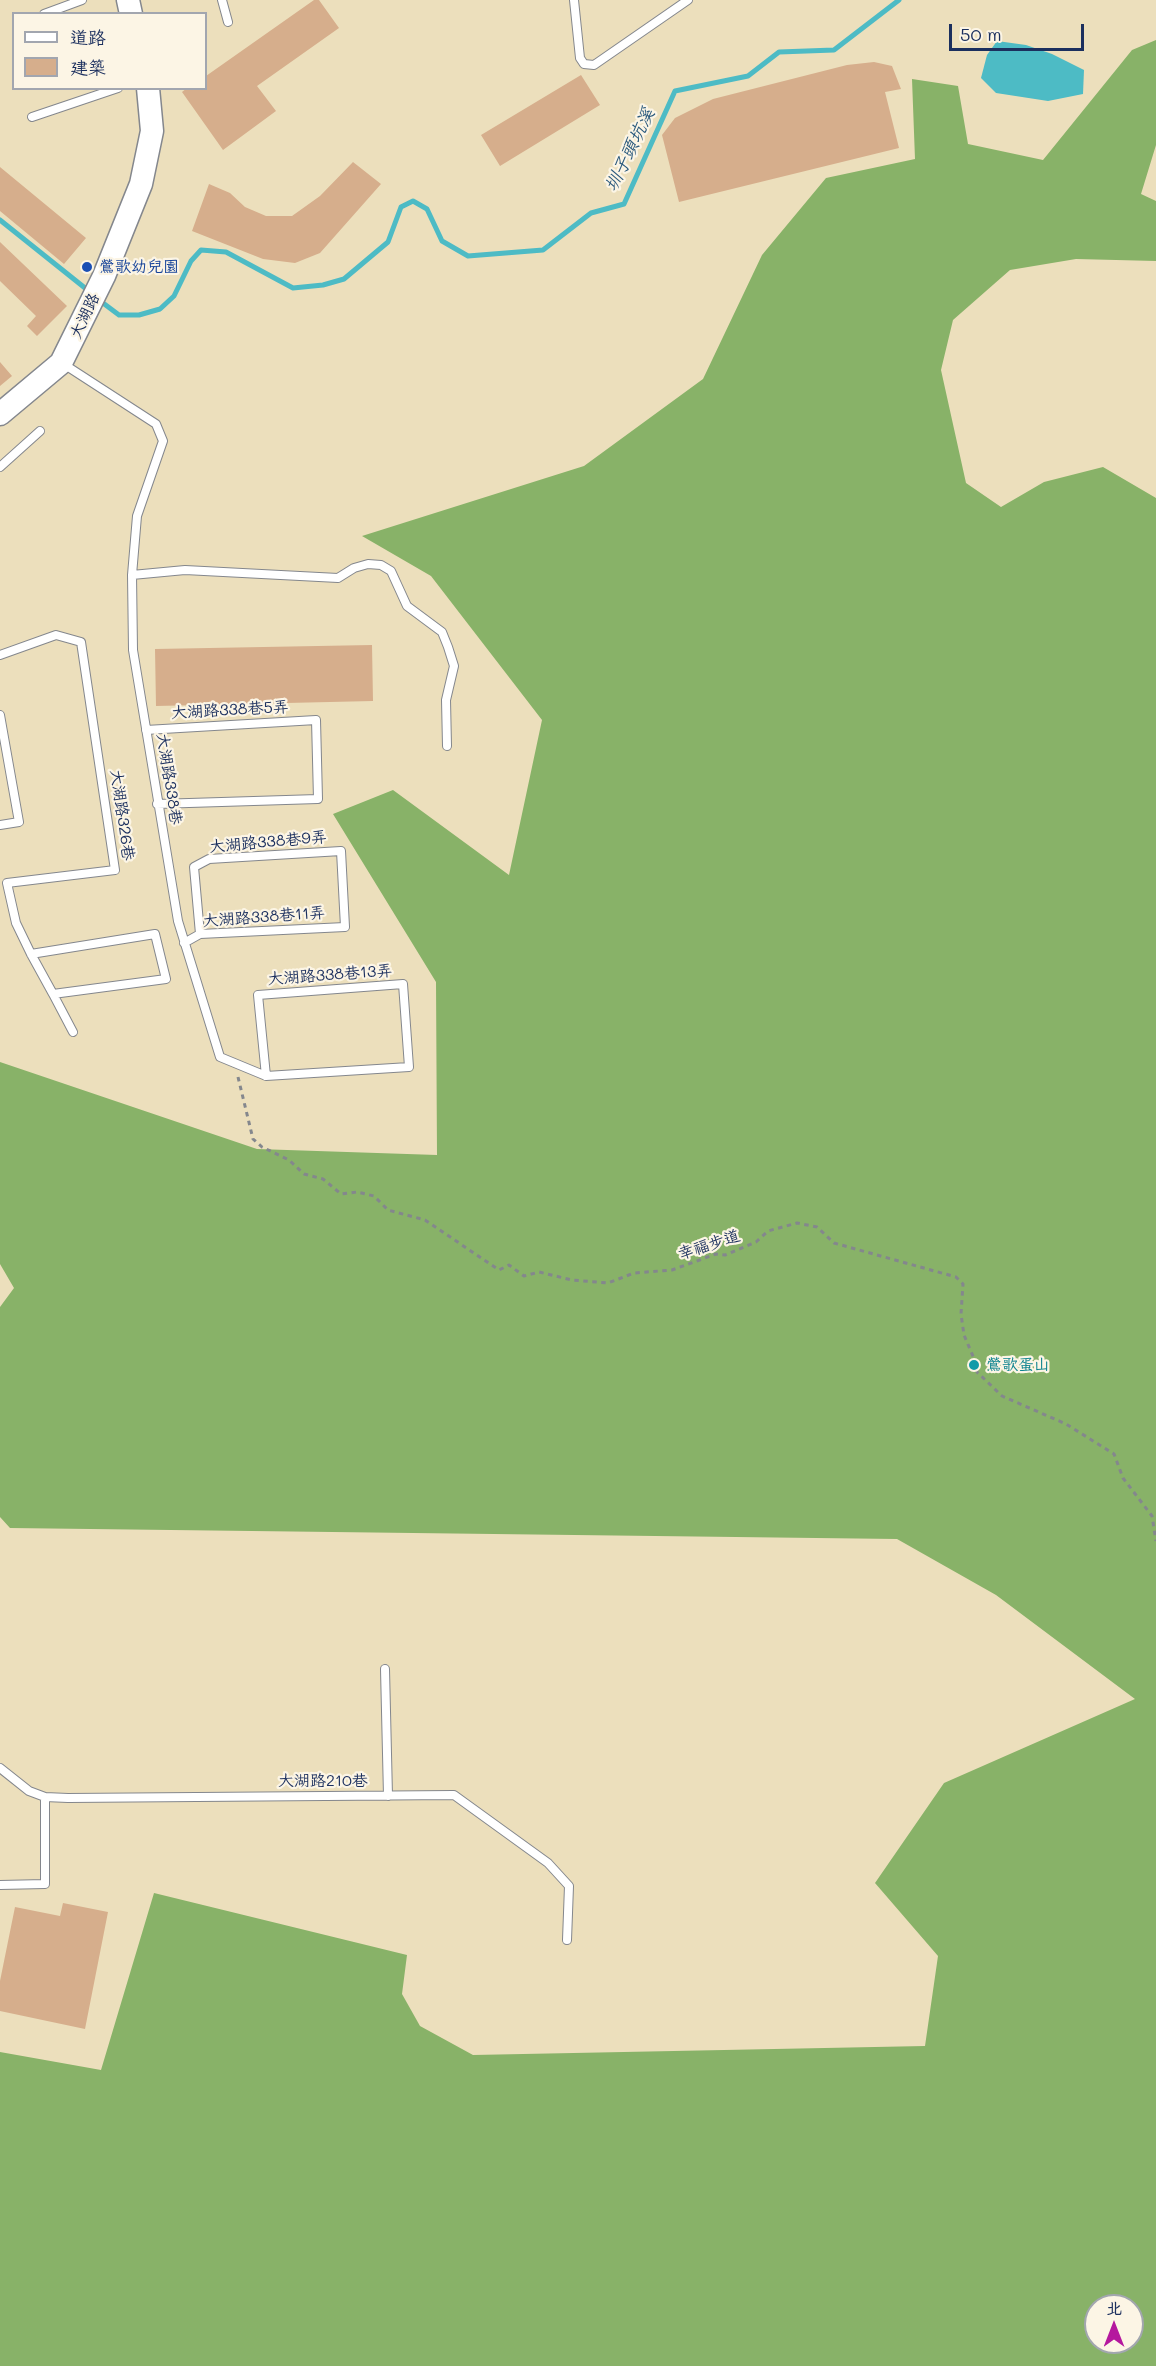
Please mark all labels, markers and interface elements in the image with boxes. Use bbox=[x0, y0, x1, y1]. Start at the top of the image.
legend bbox=[12, 12, 207, 90]
scale bar bbox=[952, 12, 1087, 50]
text: 50 m bbox=[960, 22, 1002, 46]
text: 道路 bbox=[70, 25, 106, 49]
text: 建築 bbox=[70, 55, 106, 79]
water label: 圳子頭坑溪 bbox=[601, 105, 659, 195]
place label: 鶯歌幼兒園 bbox=[99, 257, 179, 277]
marker: 鶯歌幼兒園 bbox=[80, 260, 94, 274]
street label: 大湖路 bbox=[66, 290, 104, 342]
street label: 大湖路338巷5弄 bbox=[171, 697, 289, 723]
street label: 大湖路338巷 bbox=[152, 732, 186, 826]
street label: 大湖路326巷 bbox=[106, 768, 138, 862]
street label: 大湖路338巷9弄 bbox=[208, 827, 328, 857]
street label: 大湖路338巷11弄 bbox=[202, 903, 326, 931]
street label: 大湖路338巷13弄 bbox=[267, 961, 393, 989]
street label: 幸福步道 bbox=[676, 1226, 742, 1264]
place label: 鶯歌蛋山 bbox=[986, 1355, 1050, 1375]
marker: 鶯歌蛋山 bbox=[967, 1358, 981, 1372]
street label: 大湖路210巷 bbox=[278, 1771, 368, 1791]
north arrow bbox=[1084, 2294, 1144, 2354]
text: 北 bbox=[1106, 2297, 1122, 2318]

